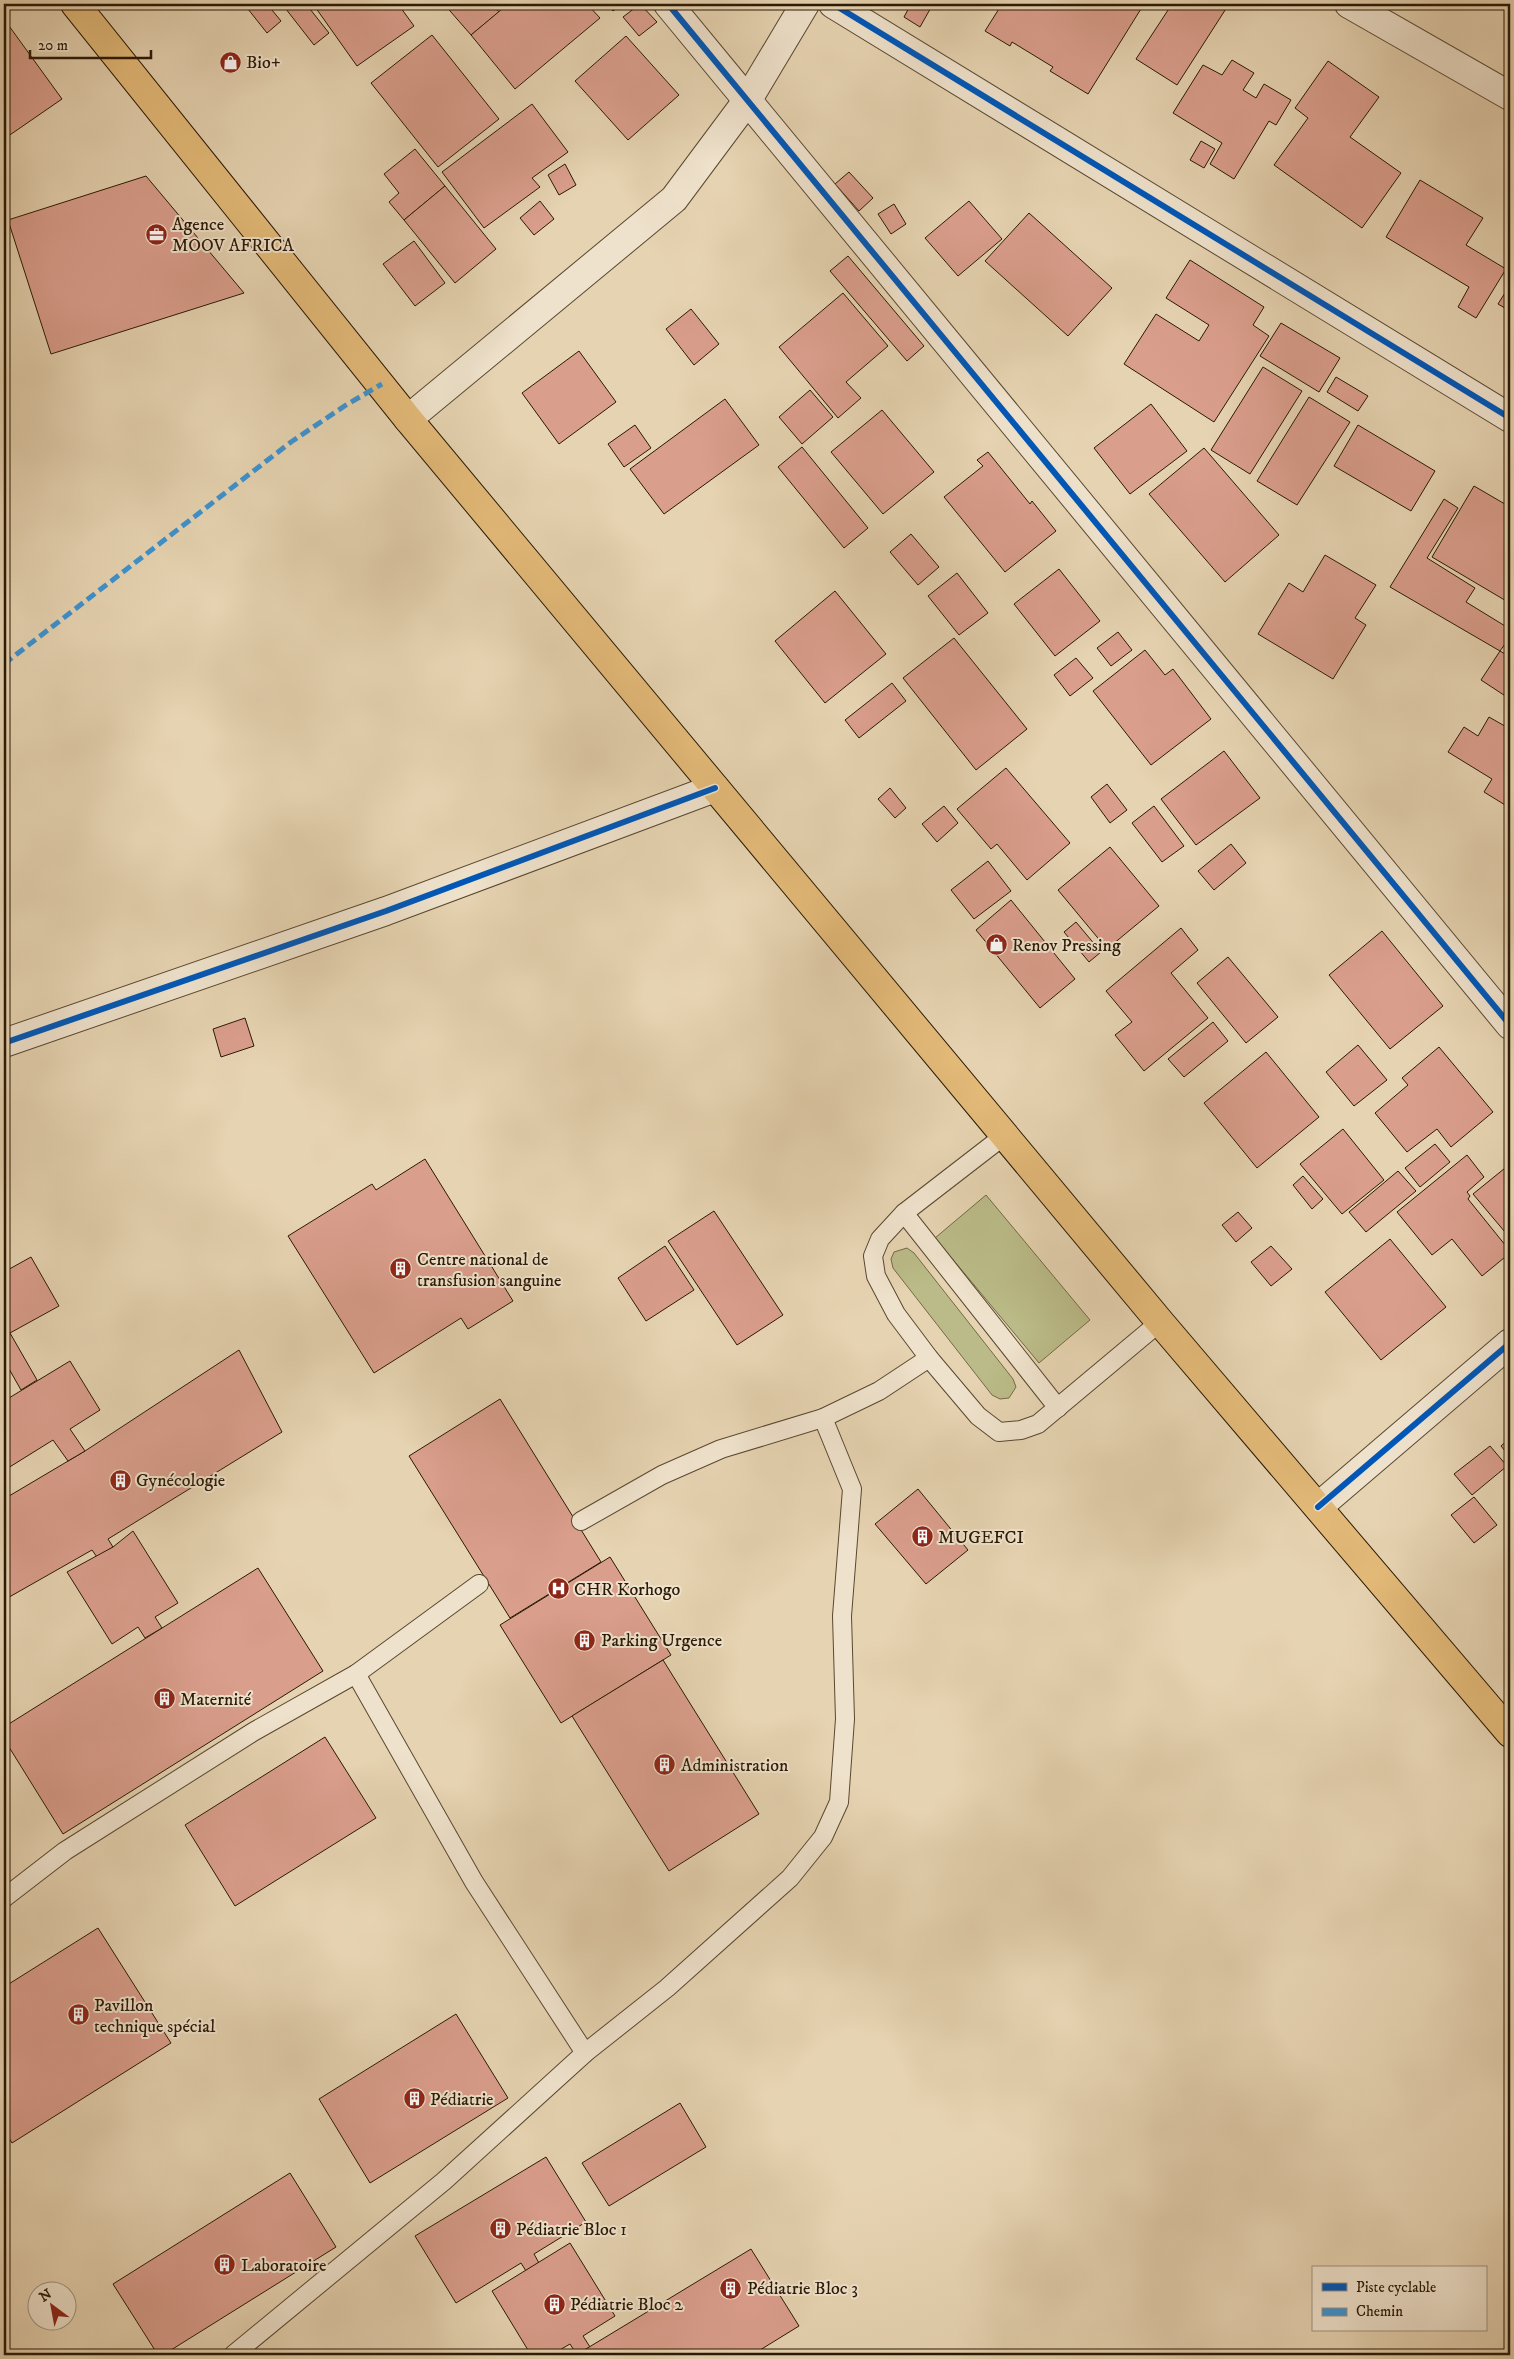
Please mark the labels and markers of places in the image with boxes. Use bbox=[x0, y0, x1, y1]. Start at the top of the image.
shop icon: Bio+ bbox=[218, 50, 242, 74]
place label: Bio+ bbox=[246, 52, 281, 74]
place label: Agence MOOV AFRICA bbox=[172, 214, 294, 257]
office icon: Agence MOOV AFRICA bbox=[144, 222, 168, 246]
shop icon: Renov Pressing bbox=[984, 933, 1008, 957]
place label: Renov Pressing bbox=[1012, 935, 1121, 957]
place label: Centre national de transfusion sanguine bbox=[417, 1249, 562, 1292]
building icon: Centre national de transfusion sanguine bbox=[389, 1257, 413, 1281]
building icon: Gynécologie bbox=[108, 1468, 132, 1492]
place label: Gynécologie bbox=[136, 1470, 225, 1492]
building icon: MUGEFCI bbox=[910, 1525, 934, 1549]
place label: MUGEFCI bbox=[938, 1527, 1024, 1549]
hospital icon: CHR Korhogo bbox=[546, 1577, 570, 1601]
place label: CHR Korhogo bbox=[574, 1579, 681, 1601]
building icon: Parking Urgence bbox=[573, 1628, 597, 1652]
place label: Parking Urgence bbox=[601, 1630, 722, 1652]
building icon: Maternité bbox=[152, 1687, 176, 1711]
place label: Maternité bbox=[180, 1689, 252, 1711]
building icon: Administration bbox=[653, 1753, 677, 1777]
place label: Administration bbox=[681, 1755, 789, 1777]
place label: Pavillon technique spécial bbox=[94, 1995, 216, 2038]
building icon: Pavillon technique spécial bbox=[66, 2003, 90, 2027]
building icon: Pédiatrie bbox=[402, 2087, 426, 2111]
place label: Pédiatrie bbox=[430, 2089, 493, 2111]
building icon: Pédiatrie Bloc 1 bbox=[488, 2217, 512, 2241]
place label: Pédiatrie Bloc 1 bbox=[516, 2219, 627, 2241]
building icon: Laboratoire bbox=[213, 2253, 237, 2277]
place label: Laboratoire bbox=[241, 2255, 326, 2277]
building icon: Pédiatrie Bloc 3 bbox=[719, 2276, 743, 2300]
place label: Pédiatrie Bloc 3 bbox=[747, 2278, 858, 2300]
building icon: Pédiatrie Bloc 2 bbox=[542, 2292, 566, 2316]
place label: Pédiatrie Bloc 2 bbox=[570, 2294, 683, 2316]

